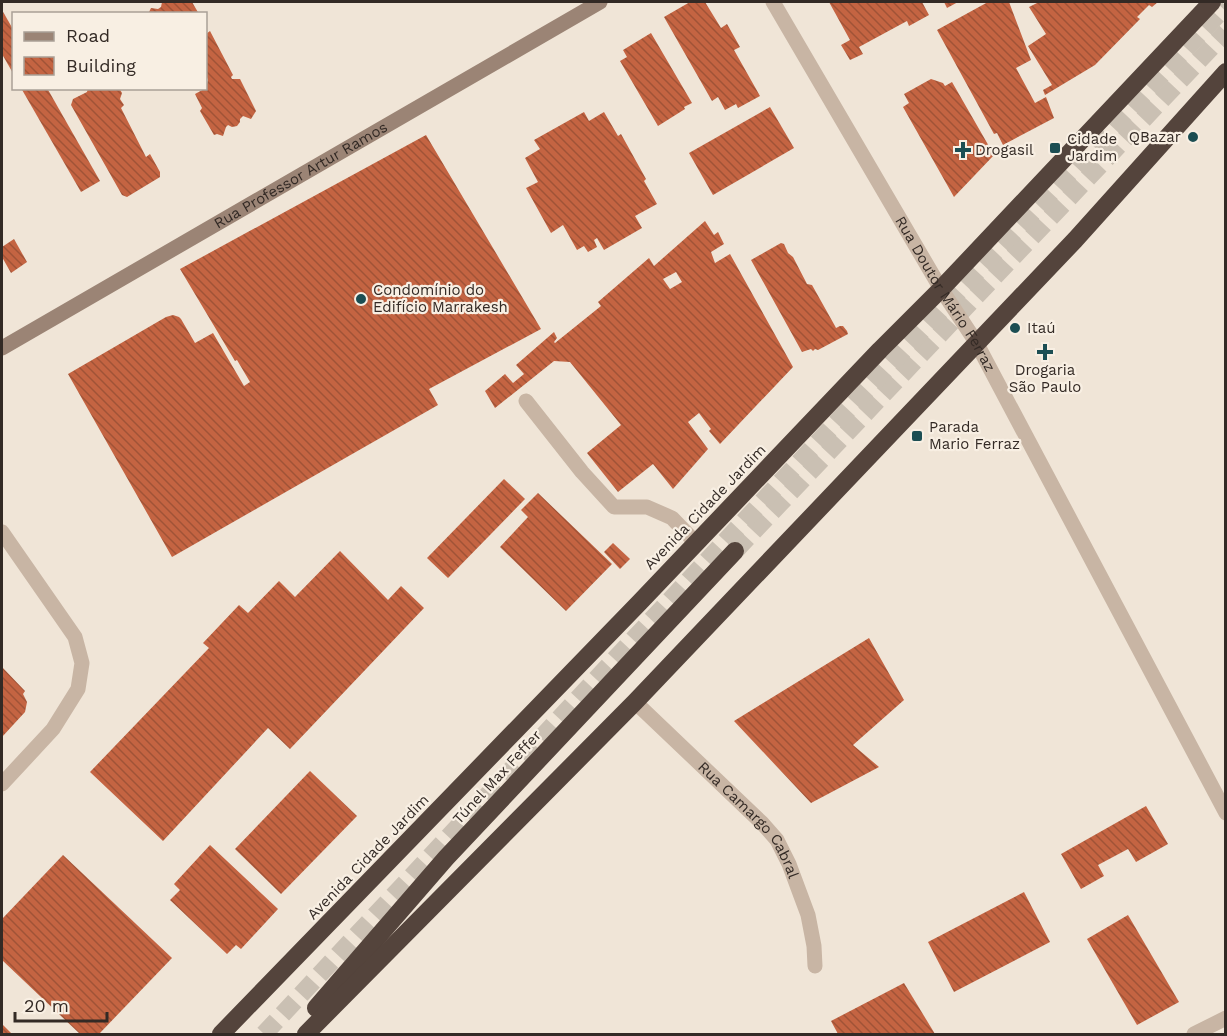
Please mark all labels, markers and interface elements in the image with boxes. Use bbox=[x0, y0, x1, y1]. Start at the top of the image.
legend bbox=[12, 12, 207, 90]
text: Road bbox=[66, 25, 110, 46]
text: Building bbox=[66, 55, 136, 76]
street label: Rua Professor Artur Ramos bbox=[211, 118, 391, 232]
place label: QBazar bbox=[1129, 128, 1181, 146]
place label: Cidade Jardim bbox=[1067, 130, 1117, 165]
marker: QBazar bbox=[1186, 130, 1200, 144]
place label: Drogasil bbox=[975, 141, 1034, 159]
marker: Cidade Jardim bbox=[1048, 141, 1062, 155]
marker: Drogasil bbox=[956, 143, 970, 157]
street label: Rua Doutor Mário Ferraz bbox=[891, 213, 999, 375]
place label: Condomínio do Edifício Marrakesh bbox=[373, 281, 508, 316]
marker: Condomínio do Edifício Marrakesh bbox=[354, 292, 368, 306]
place label: Itaú bbox=[1027, 319, 1055, 337]
marker: Itaú bbox=[1008, 321, 1022, 335]
marker: Drogaria São Paulo bbox=[1038, 345, 1052, 359]
place label: Drogaria São Paulo bbox=[1009, 361, 1081, 396]
place label: Parada Mario Ferraz bbox=[929, 418, 1020, 453]
marker: Parada Mario Ferraz bbox=[910, 429, 924, 443]
street label: Avenida Cidade Jardim bbox=[640, 441, 770, 573]
street label: Túnel Max Feffer bbox=[449, 726, 545, 828]
street label: Rua Camargo Cabral bbox=[694, 758, 803, 881]
street label: Avenida Cidade Jardim bbox=[303, 791, 433, 923]
scale bar bbox=[15, 985, 106, 1023]
text: 20 m bbox=[24, 995, 69, 1016]

